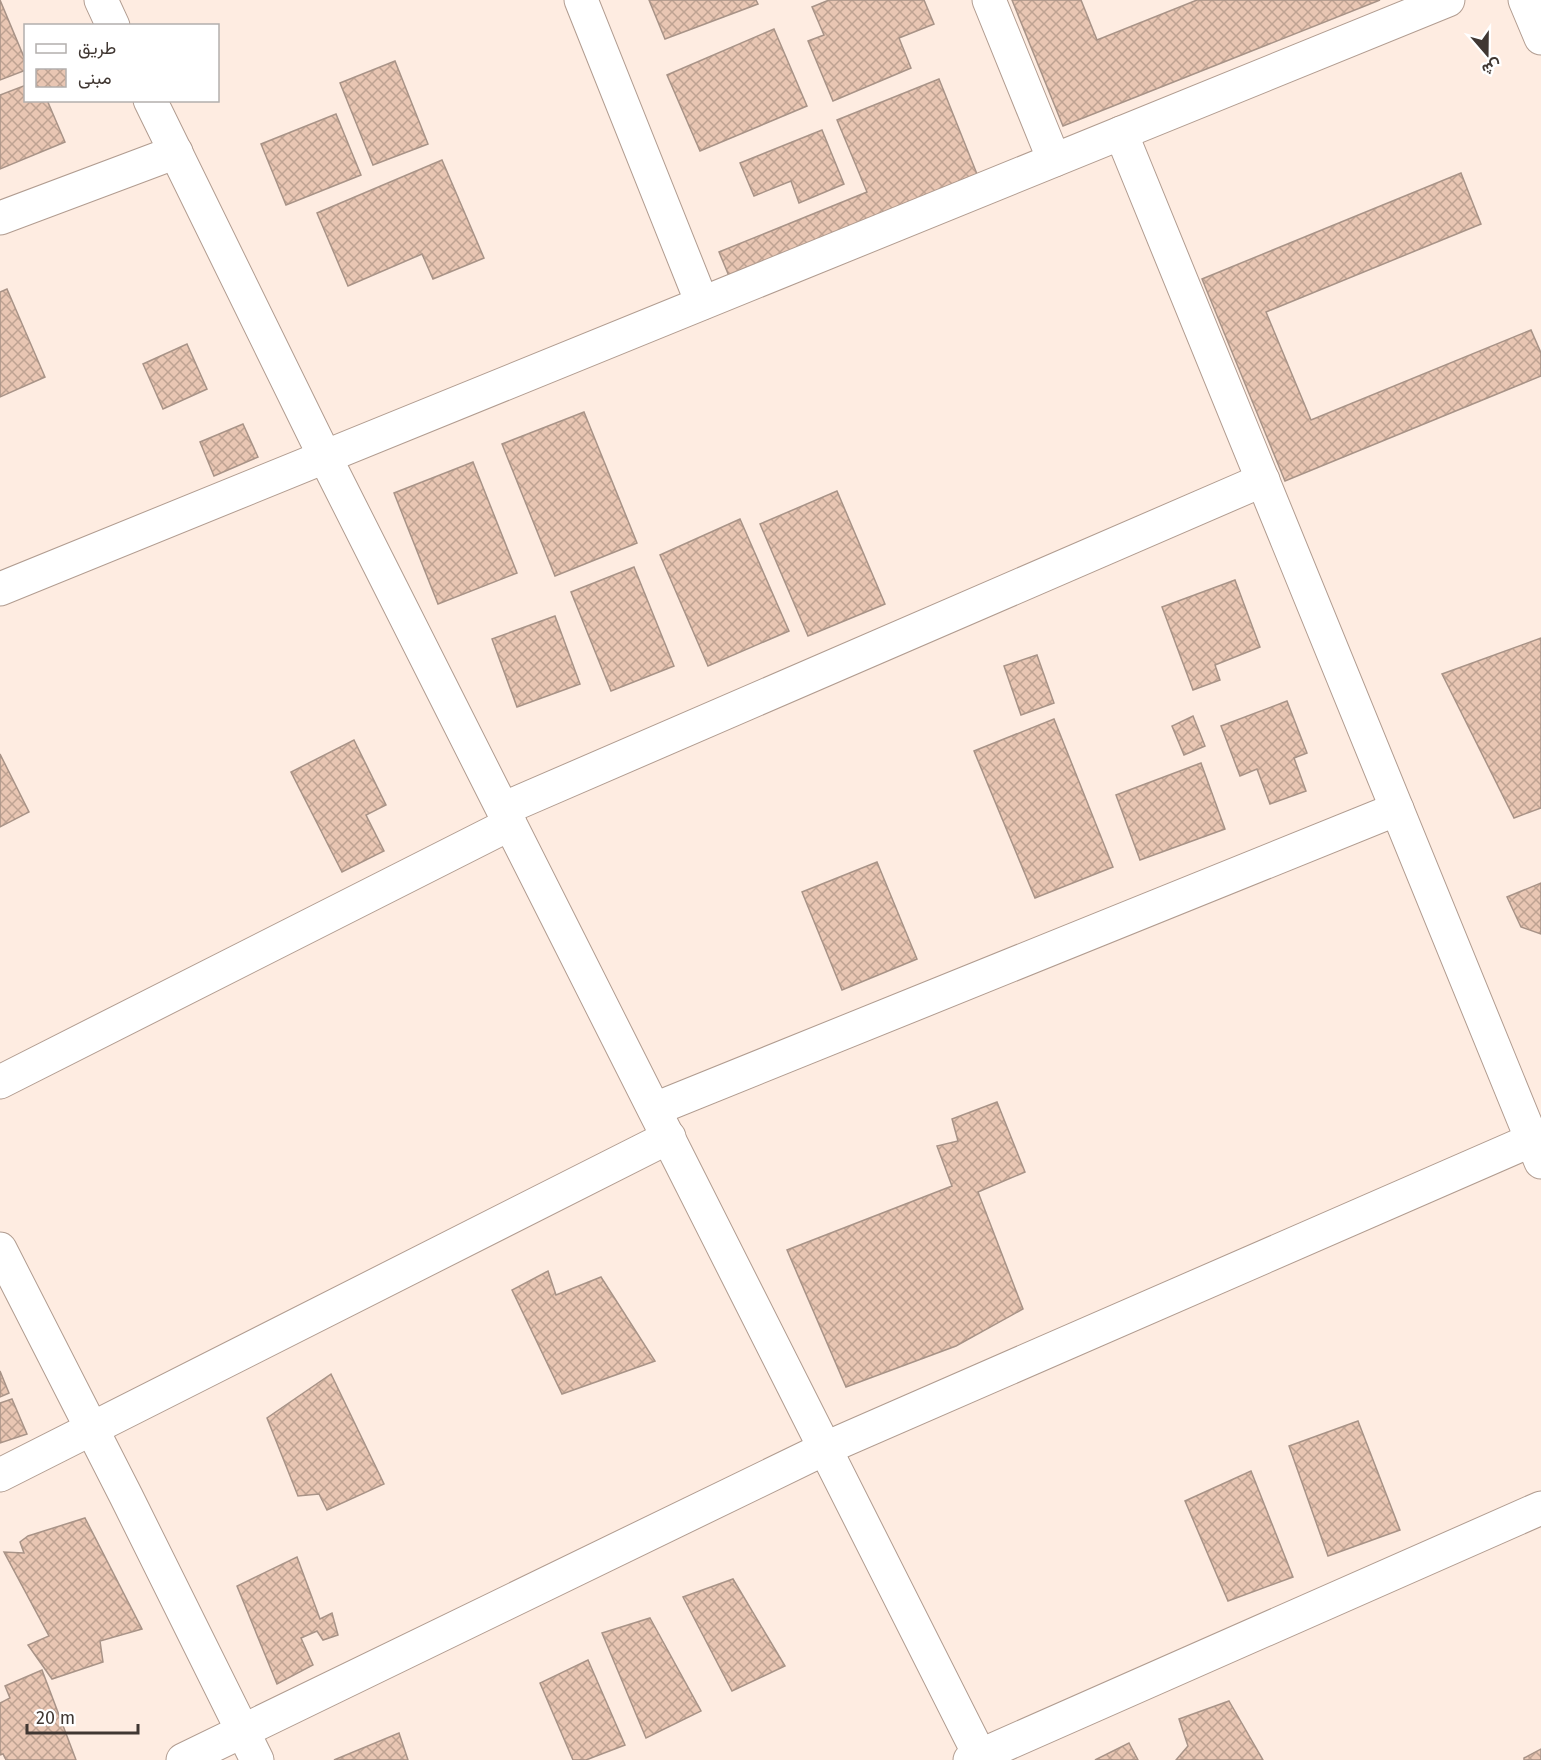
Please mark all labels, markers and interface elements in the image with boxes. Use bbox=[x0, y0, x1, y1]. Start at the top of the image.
legend bbox=[24, 24, 219, 102]
north arrow bbox=[1457, 24, 1517, 84]
text: طريق bbox=[78, 37, 116, 59]
text: ش bbox=[1480, 55, 1504, 80]
text: مبنى bbox=[78, 67, 112, 89]
scale bar bbox=[27, 1697, 138, 1735]
text: 20 m bbox=[36, 1707, 75, 1729]

